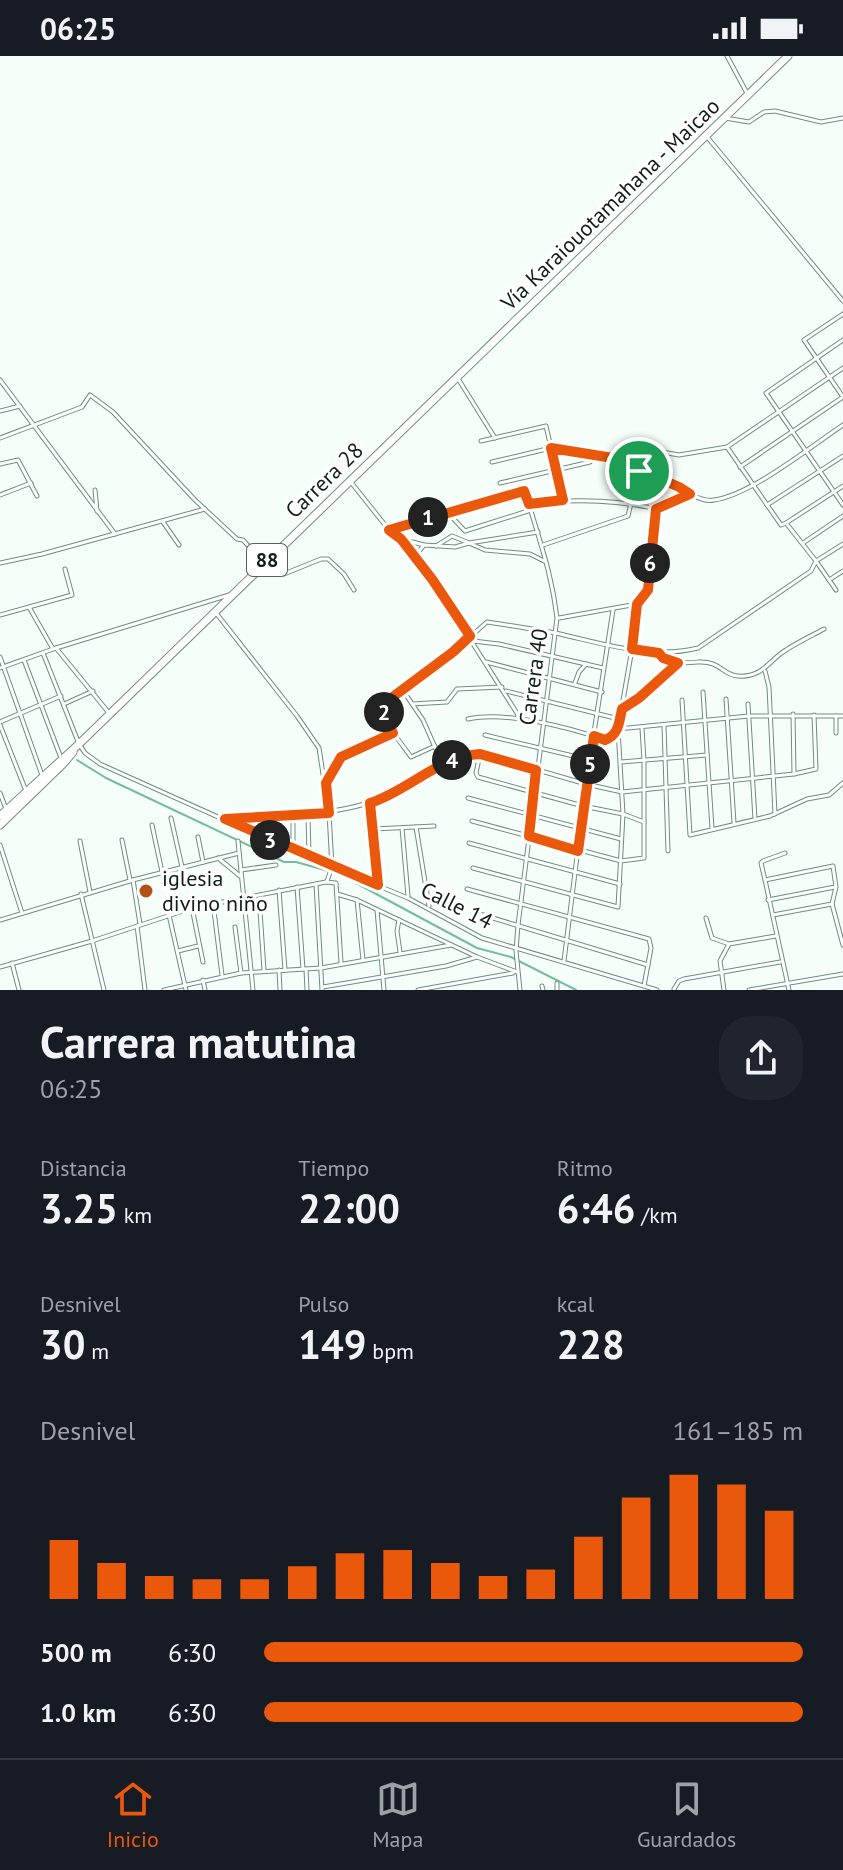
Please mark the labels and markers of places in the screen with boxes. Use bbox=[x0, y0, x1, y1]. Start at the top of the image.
pin bbox=[605, 437, 673, 505]
pin: 1 bbox=[408, 497, 448, 537]
pin: 6 bbox=[630, 543, 670, 583]
pin: 2 bbox=[364, 692, 404, 732]
pin: 4 bbox=[432, 740, 472, 780]
pin: 5 bbox=[570, 744, 610, 784]
pin: 3 bbox=[250, 820, 290, 860]
place label: iglesia divino niño bbox=[162, 864, 268, 917]
marker: iglesia divino niño bbox=[137, 882, 155, 900]

